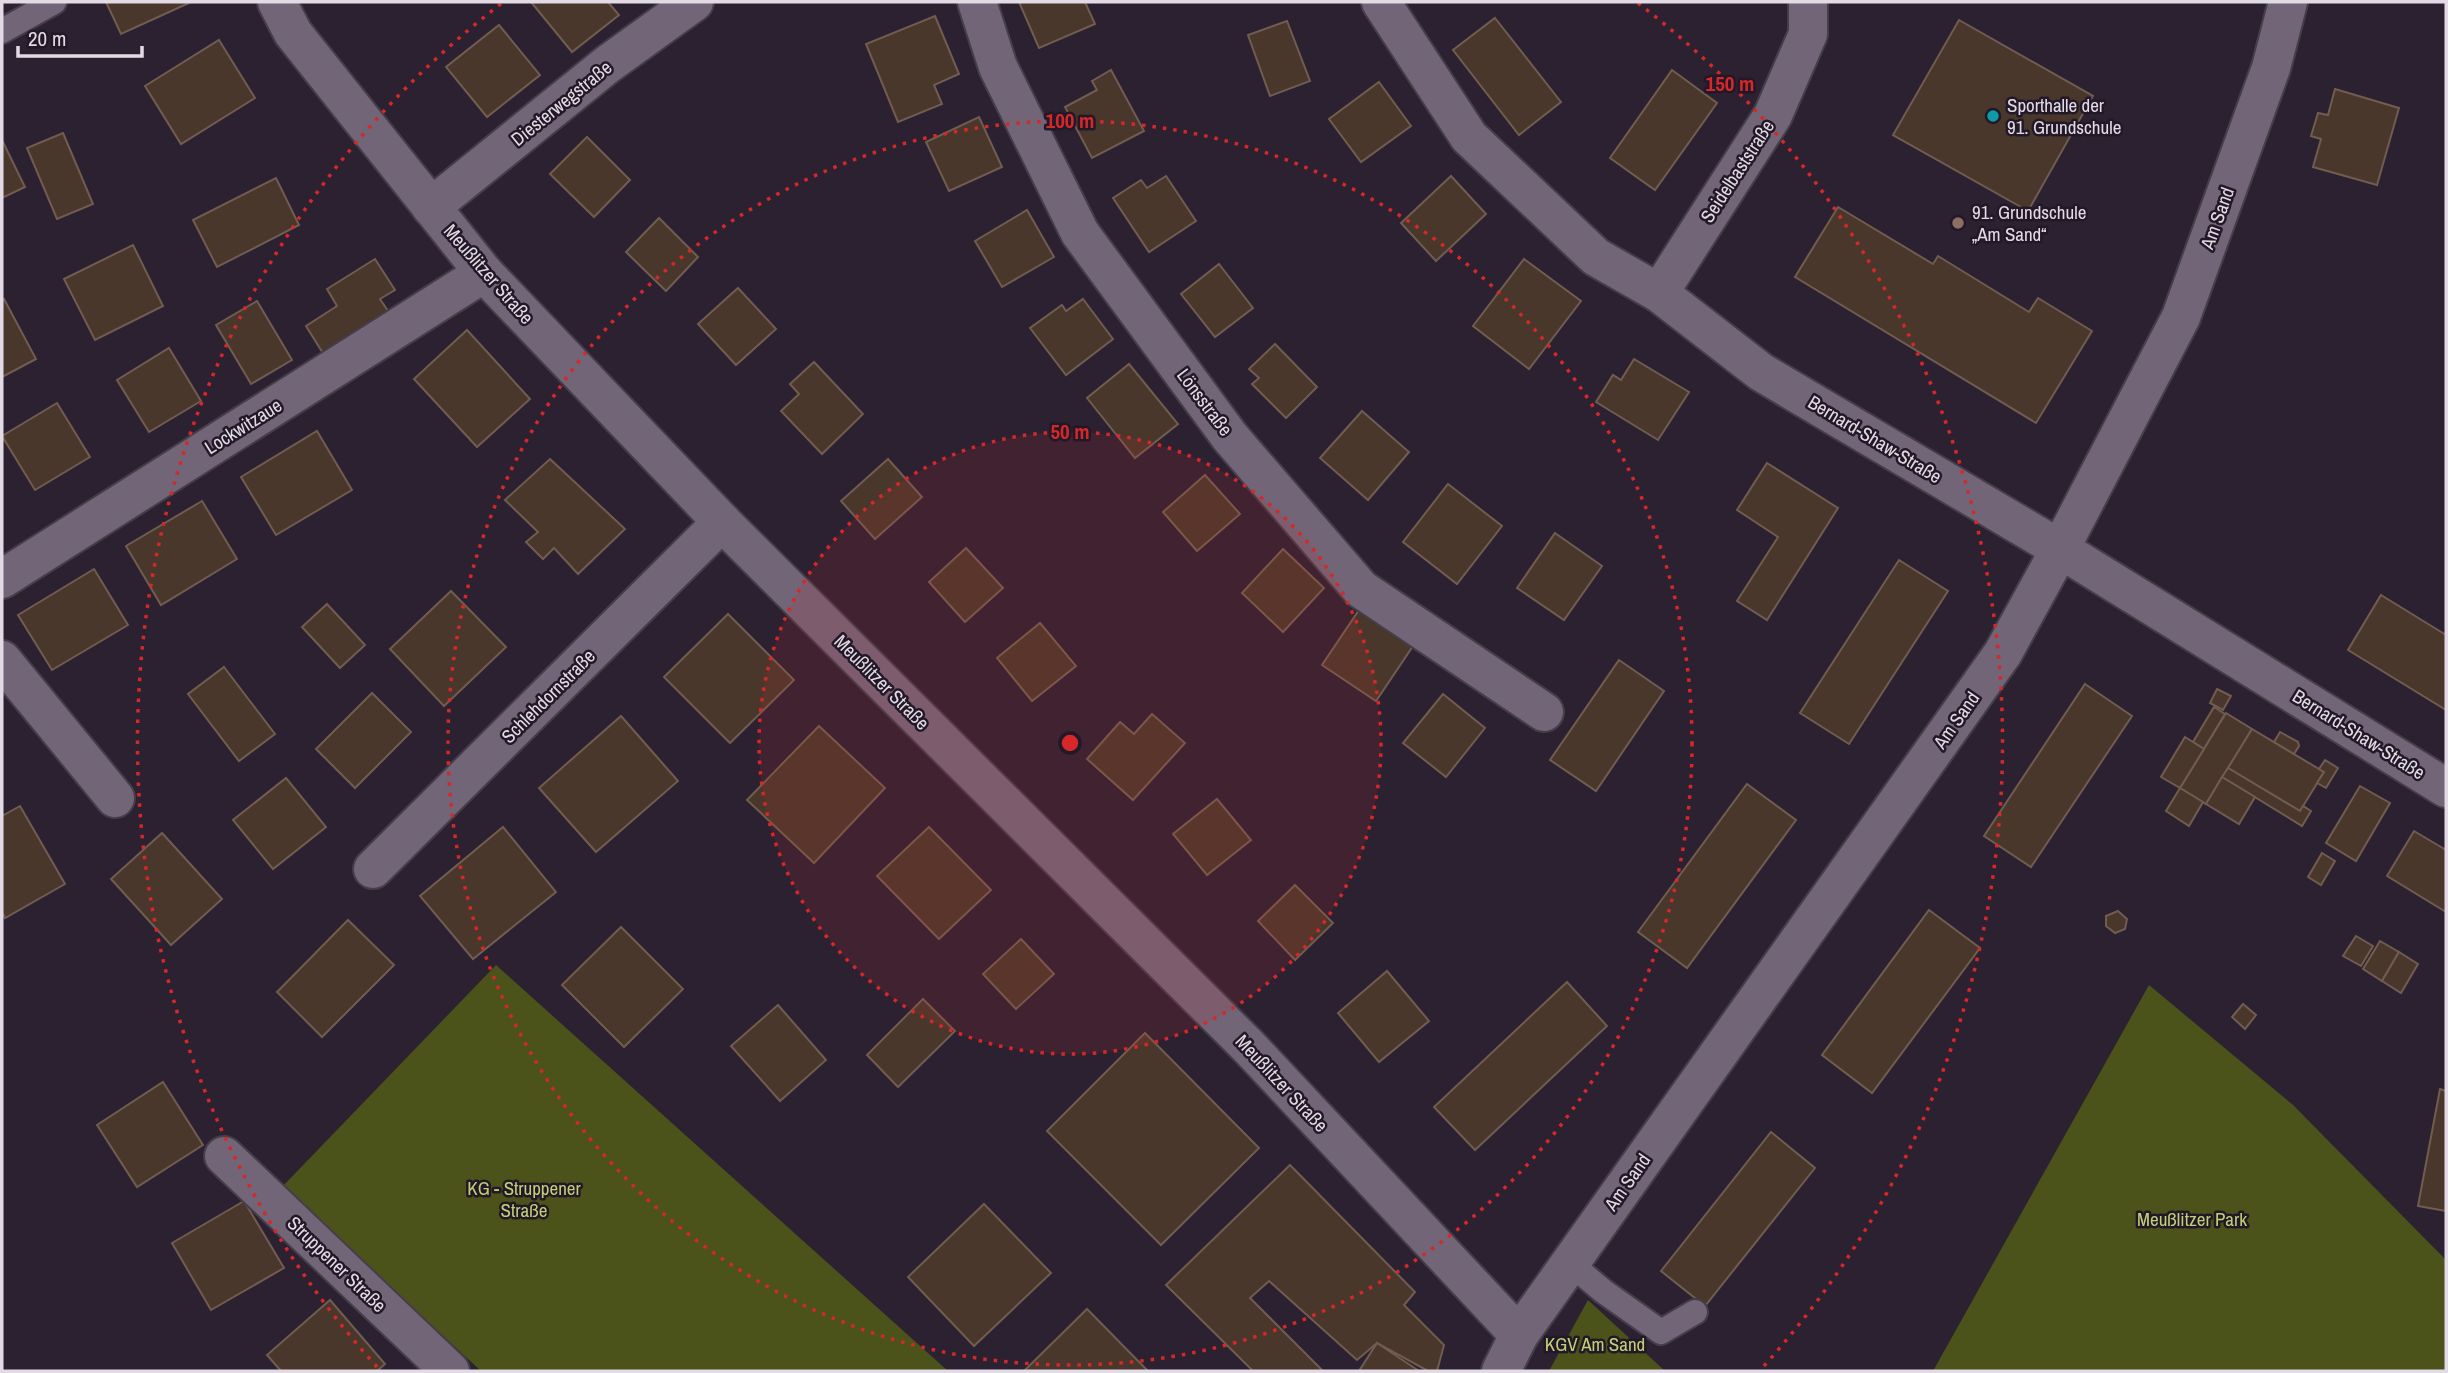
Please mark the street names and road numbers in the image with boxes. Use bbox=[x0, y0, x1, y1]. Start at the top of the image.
street label: Diesterwegstraße bbox=[505, 54, 617, 152]
street label: Seidelbaststraße bbox=[1694, 115, 1780, 227]
street label: Am Sand bbox=[2193, 183, 2240, 254]
street label: Meußlitzer Straße bbox=[438, 218, 540, 330]
street label: Lönsstraße bbox=[1171, 363, 1239, 441]
street label: Bernard-Shaw-Straße bbox=[1803, 389, 1947, 489]
street label: Lockwitzaue bbox=[199, 392, 287, 460]
street label: Meußlitzer Straße bbox=[829, 629, 935, 735]
street label: Schlehdornstraße bbox=[495, 643, 601, 749]
street label: Bernard-Shaw-Straße bbox=[2288, 683, 2430, 785]
street label: Am Sand bbox=[1926, 686, 1985, 755]
street label: Meußlitzer Straße bbox=[1230, 1029, 1334, 1137]
street label: Am Sand bbox=[1597, 1148, 1656, 1217]
street label: Struppener Straße bbox=[282, 1210, 392, 1318]

